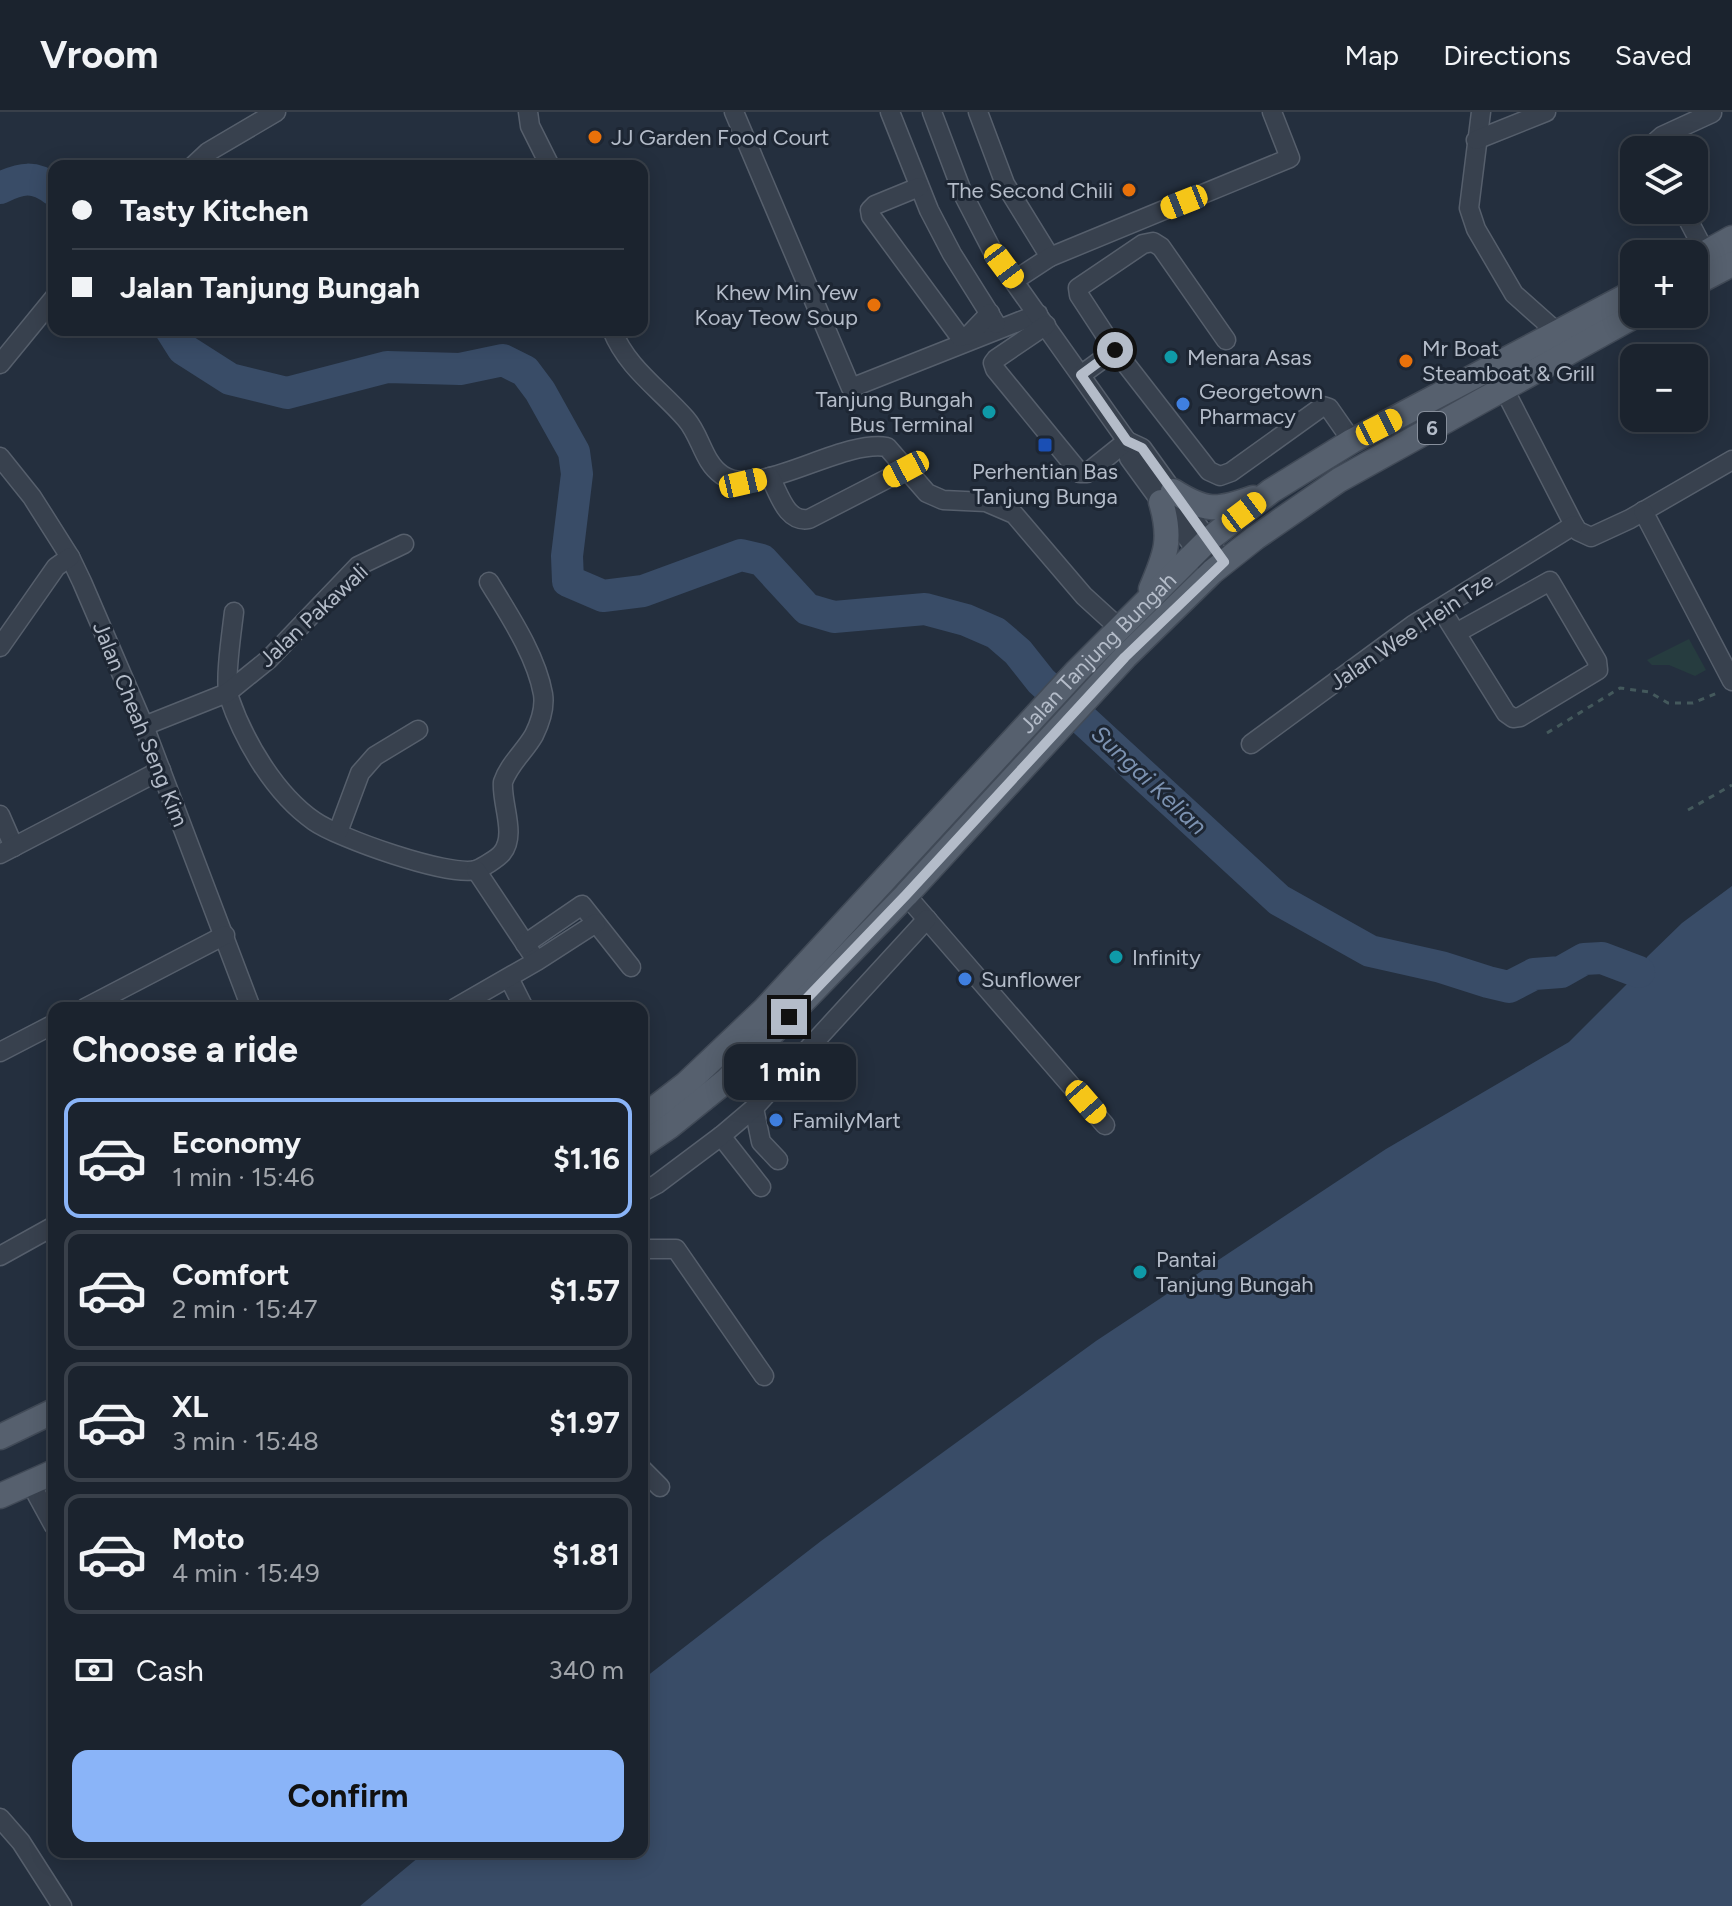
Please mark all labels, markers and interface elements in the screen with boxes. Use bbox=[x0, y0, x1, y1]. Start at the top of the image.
text: Vroom bbox=[40, 32, 158, 78]
text: Map bbox=[1345, 38, 1399, 72]
text: Directions bbox=[1443, 38, 1571, 72]
text: Saved bbox=[1615, 38, 1692, 72]
place label: JJ Garden Food Court bbox=[611, 124, 829, 151]
marker: JJ Garden Food Court bbox=[586, 128, 604, 146]
map controls bbox=[1620, 136, 1708, 432]
button: layers bbox=[1620, 136, 1708, 224]
place label: The Second Chili bbox=[947, 177, 1113, 204]
marker: The Second Chili bbox=[1120, 181, 1138, 199]
car bbox=[1157, 182, 1211, 222]
text: Tasty Kitchen bbox=[120, 192, 309, 229]
car bbox=[980, 240, 1028, 292]
button: + bbox=[1620, 240, 1708, 328]
text: Jalan Tanjung Bungah bbox=[120, 269, 420, 306]
place label: Khew Min Yew Koay Teow Soup bbox=[694, 279, 859, 331]
marker: Khew Min Yew Koay Teow Soup bbox=[865, 296, 883, 314]
route start bbox=[1097, 332, 1133, 368]
place label: Mr Boat Steamboat & Grill bbox=[1422, 335, 1595, 387]
place label: Menara Asas bbox=[1187, 344, 1312, 371]
button: − bbox=[1620, 344, 1708, 432]
marker: Menara Asas bbox=[1162, 348, 1180, 366]
marker: Mr Boat Steamboat & Grill bbox=[1397, 352, 1415, 370]
place label: Georgetown Pharmacy bbox=[1199, 378, 1323, 430]
place label: Tanjung Bungah Bus Terminal bbox=[815, 386, 973, 438]
marker: Georgetown Pharmacy bbox=[1174, 395, 1192, 413]
marker: Tanjung Bungah Bus Terminal bbox=[980, 403, 998, 421]
car bbox=[1352, 405, 1406, 449]
road number: 6 bbox=[1418, 412, 1446, 444]
marker: Perhentian Bas Tanjung Bunga bbox=[1036, 436, 1054, 454]
car bbox=[879, 447, 933, 491]
place label: Perhentian Bas Tanjung Bunga bbox=[972, 458, 1118, 510]
car bbox=[717, 466, 769, 500]
car bbox=[1218, 488, 1270, 536]
street label: Jalan Pakawali bbox=[253, 558, 374, 673]
street label: Jalan Tanjung Bungah bbox=[1014, 567, 1182, 739]
street label: Jalan Wee Hein Tze bbox=[1324, 567, 1498, 696]
street label: Jalan Cheah Seng Kim bbox=[87, 618, 194, 831]
water label: Sungai Kelian bbox=[1086, 719, 1213, 840]
place label: Infinity bbox=[1132, 944, 1201, 971]
marker: Infinity bbox=[1107, 948, 1125, 966]
place label: Sunflower bbox=[981, 966, 1081, 993]
marker: Sunflower bbox=[956, 970, 974, 988]
route end bbox=[771, 999, 807, 1035]
text: Choose a ride bbox=[72, 1028, 298, 1071]
callout: 1 min bbox=[723, 1045, 855, 1101]
text: 1 min bbox=[759, 1056, 821, 1088]
car bbox=[1061, 1076, 1111, 1128]
place label: FamilyMart bbox=[792, 1107, 901, 1134]
marker: FamilyMart bbox=[767, 1111, 785, 1129]
icon: car bbox=[76, 1122, 148, 1194]
text: Economy bbox=[172, 1124, 301, 1161]
text: $1.16 bbox=[553, 1140, 620, 1177]
text: 1 min · 15:46 bbox=[172, 1161, 314, 1193]
place label: Pantai Tanjung Bungah bbox=[1156, 1246, 1314, 1298]
icon: car bbox=[76, 1254, 148, 1326]
text: Comfort bbox=[172, 1256, 290, 1293]
marker: Pantai Tanjung Bungah bbox=[1131, 1263, 1149, 1281]
text: $1.57 bbox=[549, 1272, 620, 1309]
text: 2 min · 15:47 bbox=[172, 1293, 317, 1325]
icon: car bbox=[76, 1386, 148, 1458]
text: XL bbox=[172, 1388, 208, 1425]
text: $1.97 bbox=[549, 1404, 620, 1441]
text: 3 min · 15:48 bbox=[172, 1425, 319, 1457]
icon: car bbox=[76, 1518, 148, 1590]
text: Moto bbox=[172, 1520, 244, 1557]
text: $1.81 bbox=[552, 1536, 620, 1573]
text: 4 min · 15:49 bbox=[172, 1557, 320, 1589]
icon: cash bbox=[72, 1648, 116, 1692]
text: Cash bbox=[136, 1652, 204, 1689]
text: 340 m bbox=[548, 1654, 624, 1686]
button: Confirm bbox=[72, 1750, 624, 1842]

